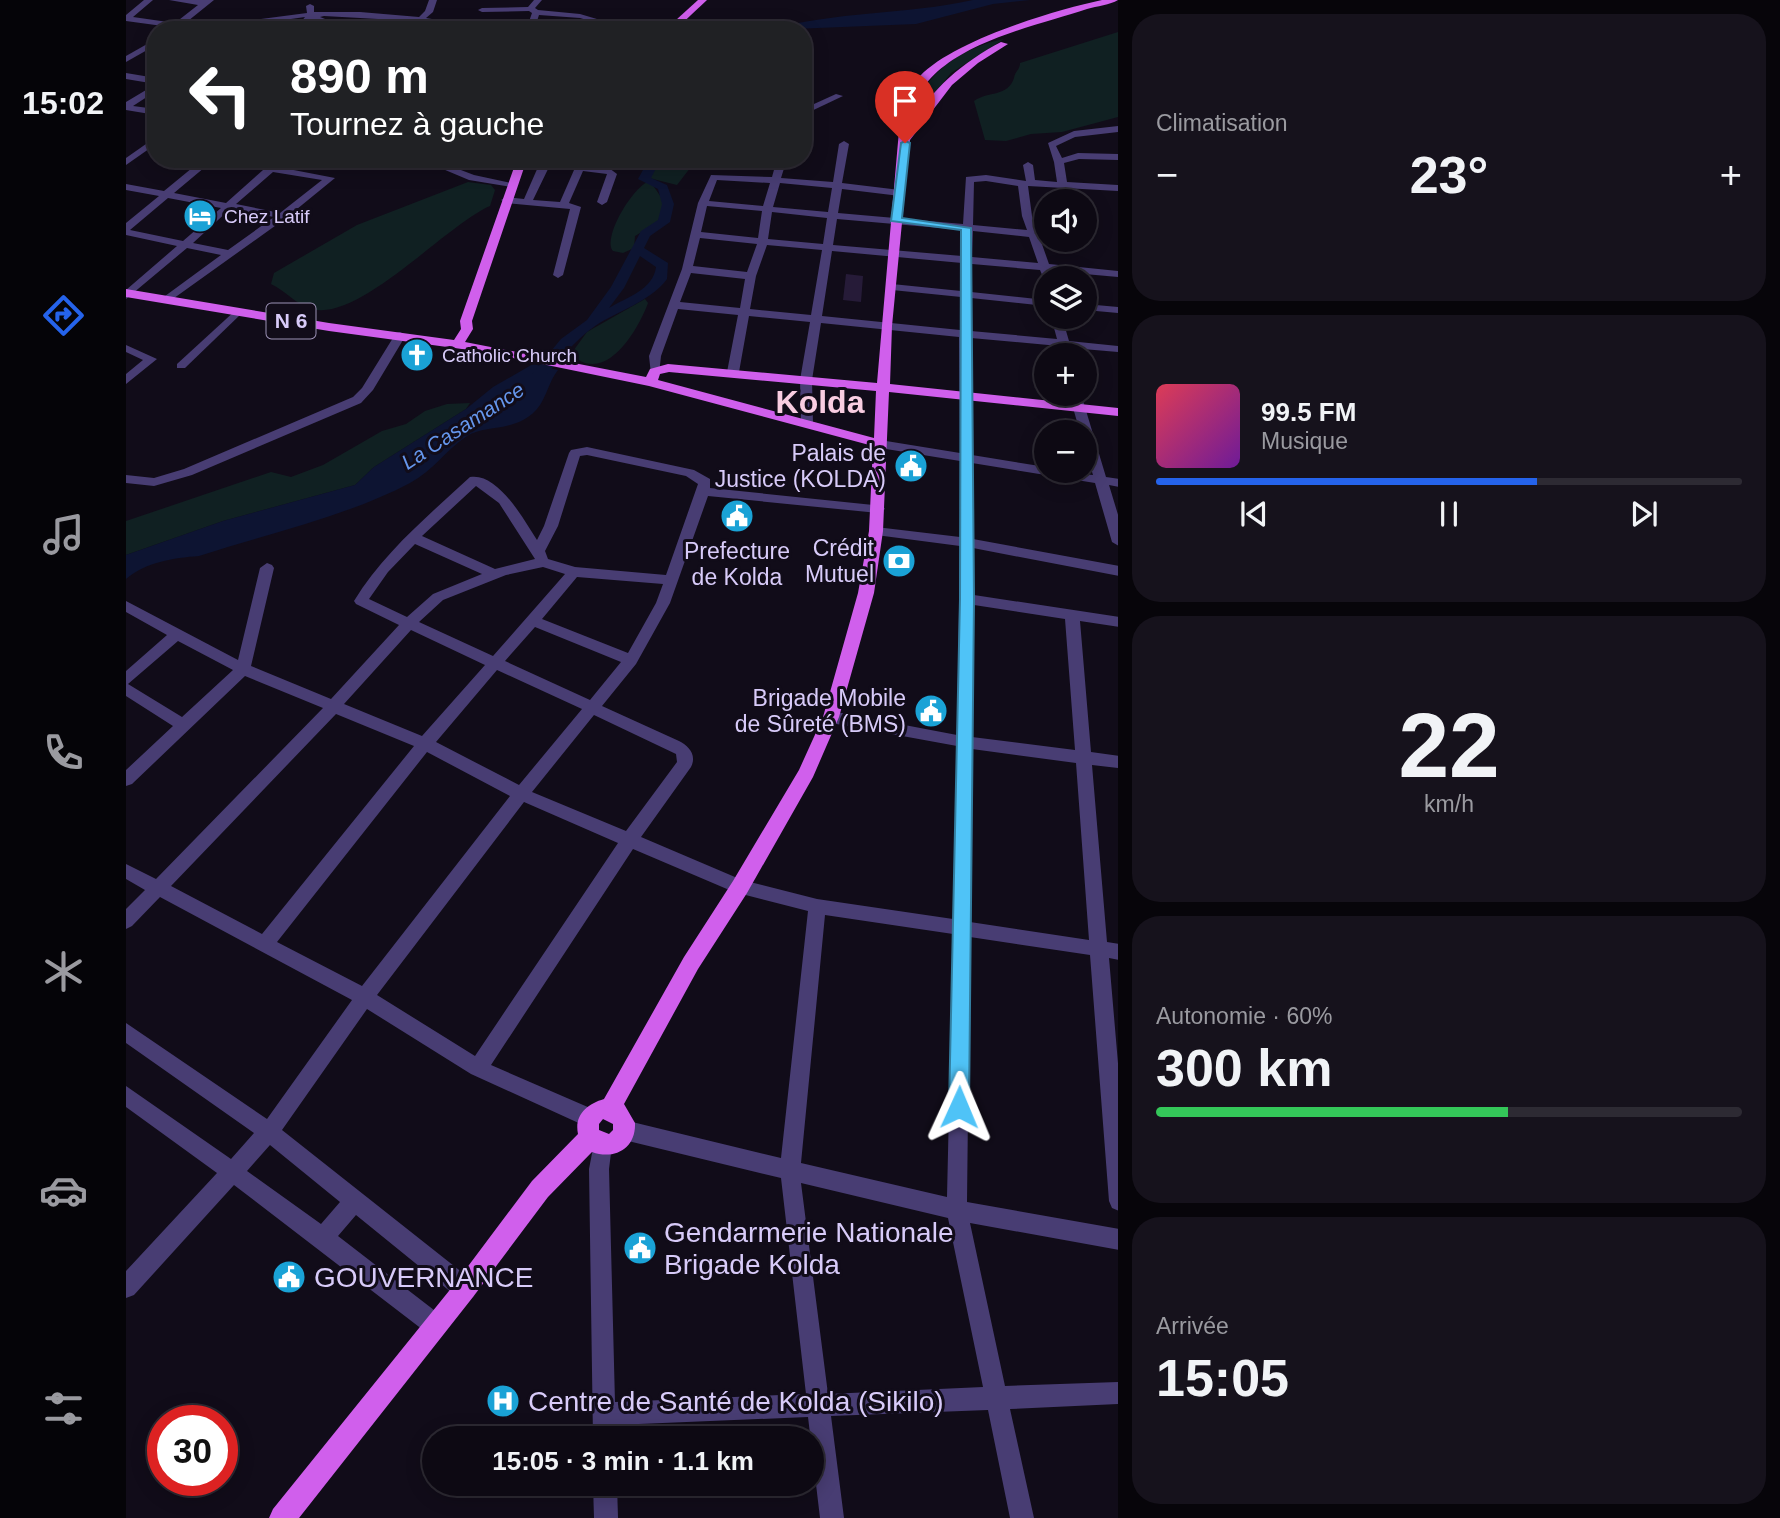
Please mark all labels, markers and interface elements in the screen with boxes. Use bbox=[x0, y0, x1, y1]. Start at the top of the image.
icon: left bbox=[175, 49, 266, 140]
text: 890 m bbox=[290, 49, 429, 103]
pin bbox=[875, 71, 935, 143]
icon: arrive bbox=[886, 82, 924, 120]
text: 15:02 bbox=[22, 85, 104, 121]
text: Tournez à gauche bbox=[290, 106, 544, 142]
text: Climatisation bbox=[1156, 110, 1288, 136]
text: 23° bbox=[1410, 146, 1488, 204]
text: − bbox=[1156, 154, 1178, 196]
text: + bbox=[1720, 154, 1742, 196]
map controls bbox=[1034, 189, 1097, 483]
button: sound bbox=[1034, 189, 1097, 252]
hotel icon: Chez Latif bbox=[181, 197, 219, 235]
place label: Chez Latif bbox=[224, 206, 310, 227]
button: layers bbox=[1034, 266, 1097, 329]
icon: directions bbox=[39, 291, 88, 340]
road number: N 6 bbox=[266, 304, 316, 338]
church icon: Catholic Church bbox=[398, 336, 436, 374]
button: + bbox=[1034, 343, 1097, 406]
place label: Catholic Church bbox=[442, 345, 577, 366]
water label: La Casamance bbox=[397, 377, 528, 474]
district label: Kolda bbox=[776, 384, 865, 420]
text: 99.5 FM bbox=[1261, 397, 1356, 427]
button: − bbox=[1034, 420, 1097, 483]
text: Musique bbox=[1261, 428, 1348, 454]
place label: Palais de Justice (KOLDA) bbox=[715, 440, 886, 492]
public building icon: Palais de Justice (KOLDA) bbox=[892, 447, 930, 485]
icon: previous bbox=[1235, 495, 1273, 533]
icon: pause bbox=[1430, 495, 1468, 533]
icon: next bbox=[1625, 495, 1663, 533]
public building icon: Prefecture de Kolda bbox=[718, 497, 756, 535]
icon: music bbox=[39, 510, 88, 559]
place label: Crédit Mutuel bbox=[805, 535, 875, 587]
place label: Prefecture de Kolda bbox=[684, 538, 790, 590]
bank icon: Crédit Mutuel bbox=[880, 542, 918, 580]
place label: Brigade Mobile de Sûreté (BMS) bbox=[735, 685, 906, 737]
public building icon: Brigade Mobile de Sûreté (BMS) bbox=[912, 692, 950, 730]
text: 22 bbox=[1398, 695, 1500, 796]
icon: phone bbox=[39, 728, 88, 777]
text: km/h bbox=[1424, 791, 1474, 817]
icon: climate bbox=[39, 947, 88, 996]
text: Autonomie · 60% bbox=[1156, 1003, 1332, 1029]
text: 300 km bbox=[1156, 1039, 1332, 1097]
position arrow bbox=[922, 1070, 996, 1144]
icon: car bbox=[39, 1166, 88, 1215]
place label: Gendarmerie Nationale Brigade Kolda bbox=[664, 1217, 954, 1280]
public building icon: Gendarmerie Nationale Brigade Kolda bbox=[621, 1229, 659, 1267]
public building icon: GOUVERNANCE bbox=[270, 1258, 308, 1296]
place label: GOUVERNANCE bbox=[314, 1262, 533, 1293]
text: Arrivée bbox=[1156, 1313, 1229, 1339]
text: 15:05 bbox=[1156, 1349, 1289, 1407]
hospital icon: Centre de Santé de Kolda (Sikilo) bbox=[484, 1382, 522, 1420]
icon: filters bbox=[39, 1384, 88, 1433]
place label: Centre de Santé de Kolda (Sikilo) bbox=[528, 1386, 944, 1417]
speed limit sign: 30 bbox=[147, 1405, 238, 1496]
text: 15:05 · 3 min · 1.1 km bbox=[492, 1446, 754, 1476]

